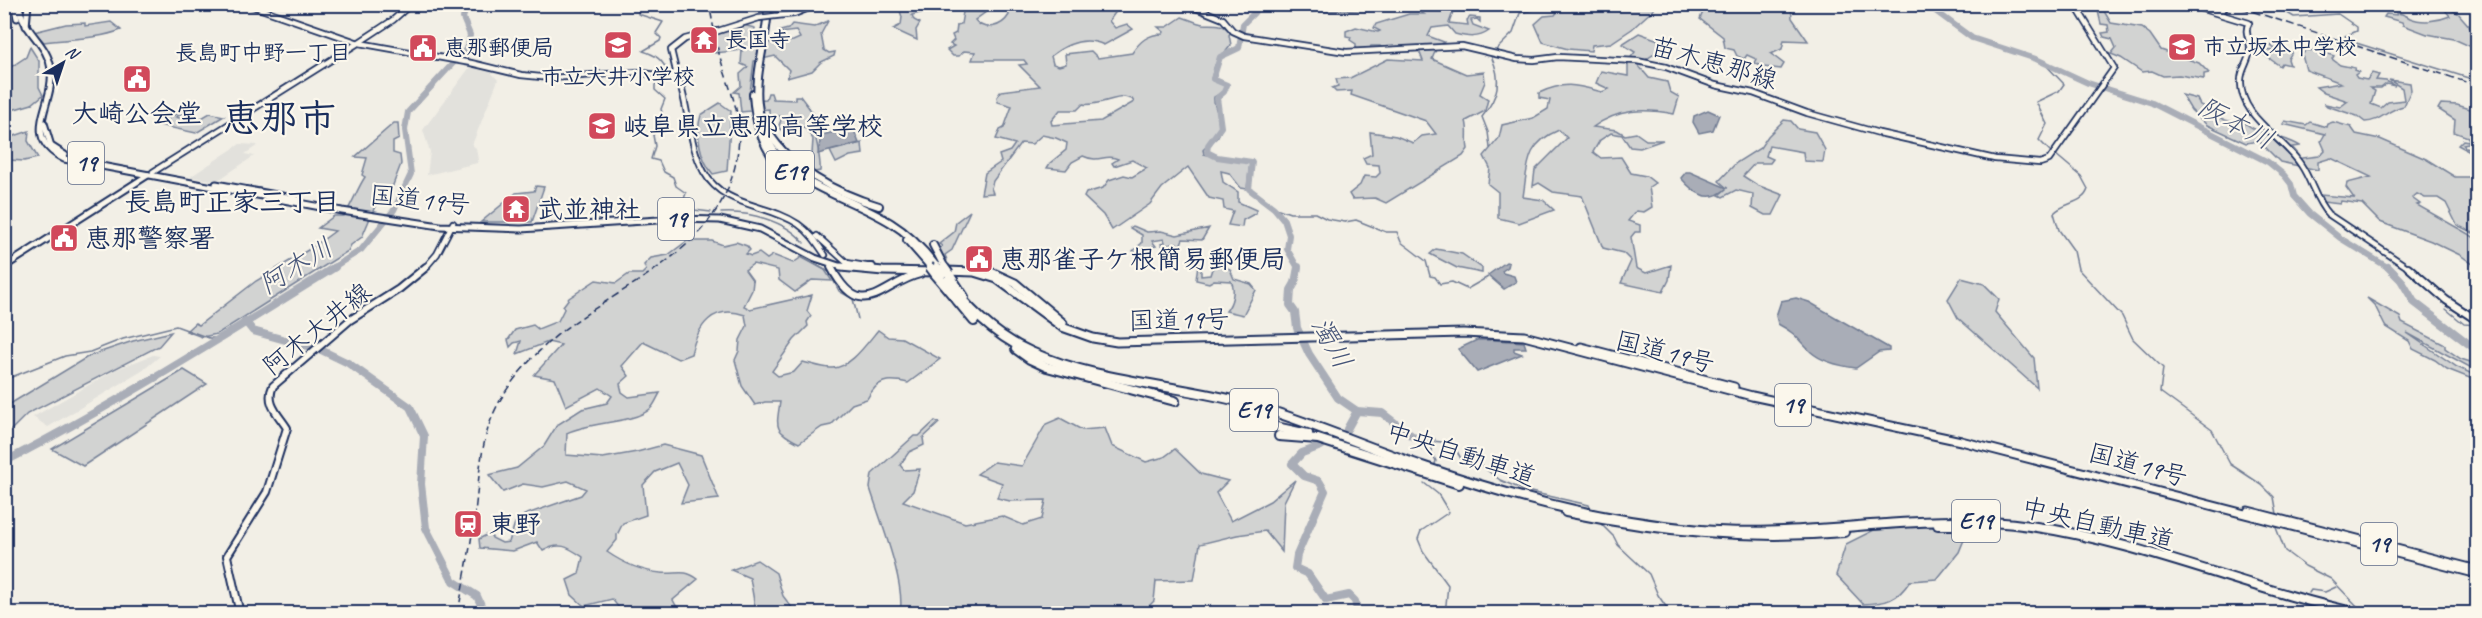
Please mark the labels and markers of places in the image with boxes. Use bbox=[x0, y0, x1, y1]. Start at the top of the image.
temple icon: 長国寺 bbox=[688, 24, 720, 56]
place label: 長国寺 bbox=[725, 26, 791, 54]
school or university icon: 市立大井小学校 bbox=[602, 29, 634, 61]
school or university icon: 市立坂本中学校 bbox=[2166, 31, 2198, 63]
public building icon: 恵那郵便局 bbox=[407, 32, 439, 64]
place label: 市立坂本中学校 bbox=[2203, 33, 2357, 61]
place label: 恵那郵便局 bbox=[444, 34, 554, 62]
public building icon: 大崎公会堂 bbox=[121, 63, 153, 95]
place label: 市立大井小学校 bbox=[541, 63, 695, 91]
place label: 大崎公会堂 bbox=[72, 97, 202, 130]
school or university icon: 岐阜県立恵那高等学校 bbox=[586, 110, 618, 142]
place label: 岐阜県立恵那高等学校 bbox=[623, 110, 883, 143]
temple icon: 武並神社 bbox=[500, 193, 532, 225]
place label: 武並神社 bbox=[537, 193, 641, 226]
public building icon: 恵那警察署 bbox=[48, 222, 80, 254]
place label: 恵那警察署 bbox=[85, 222, 215, 255]
public building icon: 恵那雀子ケ根簡易郵便局 bbox=[963, 243, 995, 275]
place label: 恵那雀子ケ根簡易郵便局 bbox=[1000, 243, 1286, 276]
station icon: 東野 bbox=[452, 508, 484, 540]
place label: 東野 bbox=[489, 508, 541, 541]

